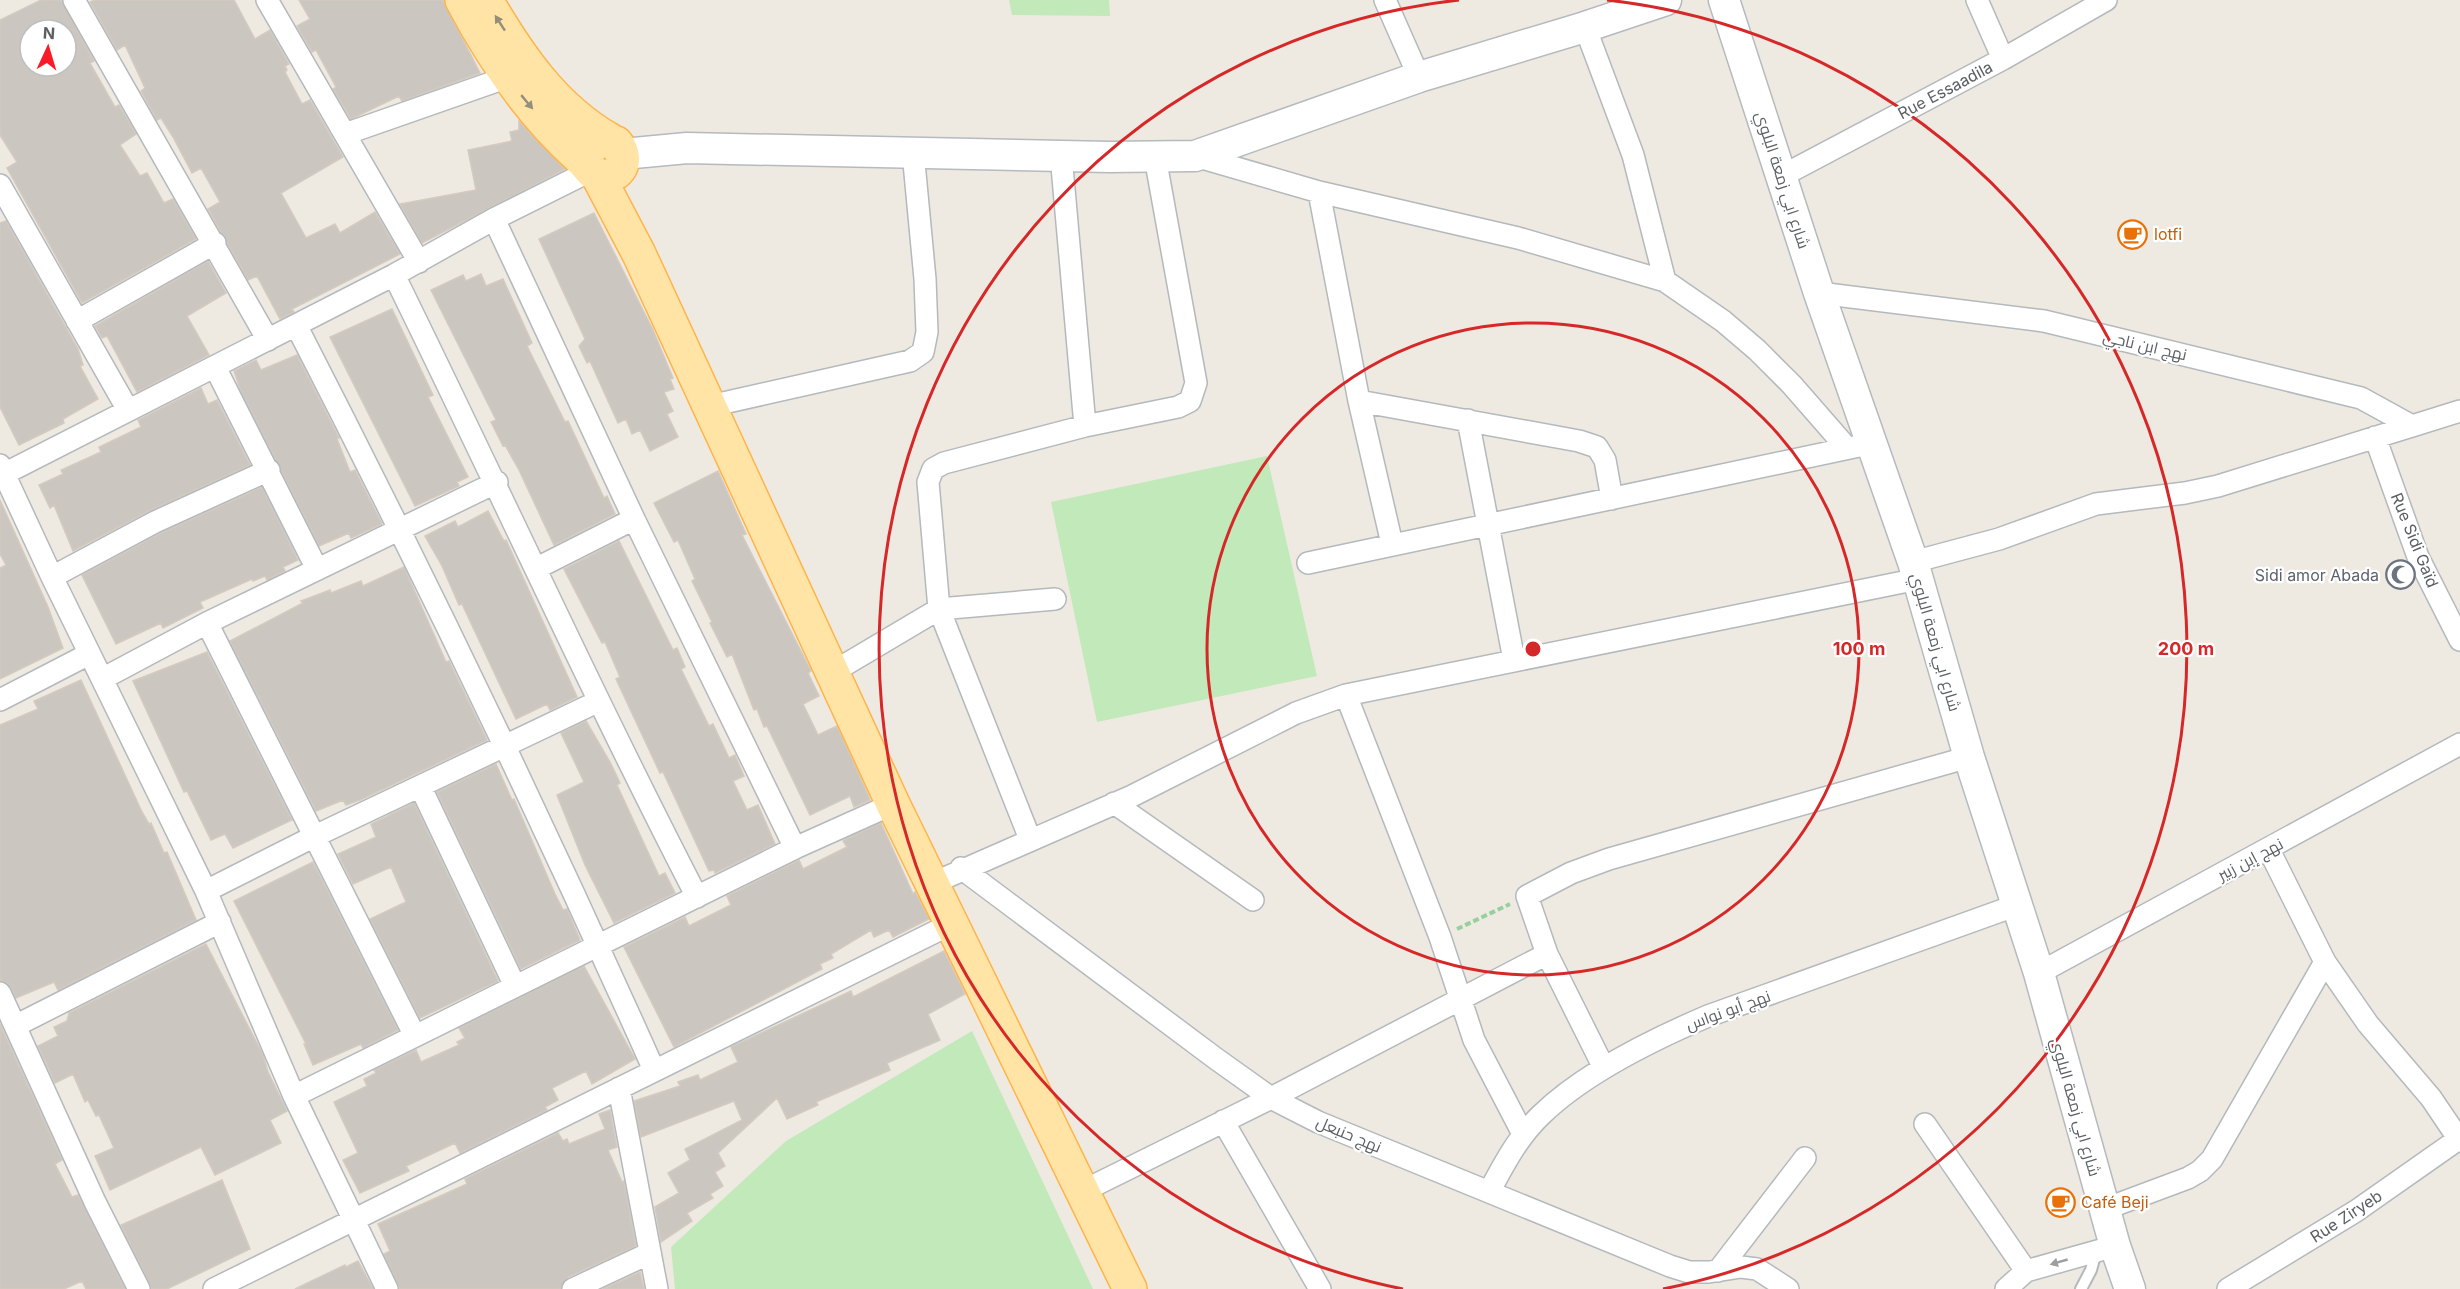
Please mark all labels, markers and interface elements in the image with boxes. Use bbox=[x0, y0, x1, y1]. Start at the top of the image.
one-way arrow bbox=[494, 15, 506, 31]
north arrow bbox=[18, 18, 78, 78]
text: N bbox=[42, 23, 56, 43]
street label: Rue Essaadila bbox=[1894, 57, 1996, 123]
one-way arrow bbox=[520, 94, 533, 109]
street label: شارع ابي زمعة البلوي bbox=[1748, 109, 1815, 252]
cafe icon: lotfi bbox=[2117, 218, 2149, 250]
place label: lotfi bbox=[2154, 224, 2182, 244]
street label: نهج ابن ناجي bbox=[2100, 326, 2189, 368]
street label: Rue Sidi Gaïd bbox=[2387, 490, 2443, 590]
mosque icon: Sidi amor Abada bbox=[2384, 559, 2416, 591]
place label: Sidi amor Abada bbox=[2255, 565, 2379, 585]
street label: شارع ابي زمعة البلوي bbox=[1903, 570, 1965, 715]
text: 100 m bbox=[1833, 638, 1885, 659]
text: 200 m bbox=[2158, 638, 2214, 659]
centre of rings bbox=[1523, 639, 1543, 659]
street label: نهج إبن زبير bbox=[2213, 833, 2287, 887]
street label: نهج أبو نواس bbox=[1683, 985, 1774, 1036]
street label: شارع ابي زمعة البلوي bbox=[2043, 1035, 2105, 1180]
street label: نهج حنبعل bbox=[1313, 1111, 1385, 1159]
street label: Rue Ziryeb bbox=[2306, 1185, 2386, 1247]
cafe icon: Café Beji bbox=[2044, 1186, 2076, 1218]
place label: Café Beji bbox=[2081, 1192, 2149, 1212]
one-way arrow bbox=[2050, 1258, 2068, 1267]

